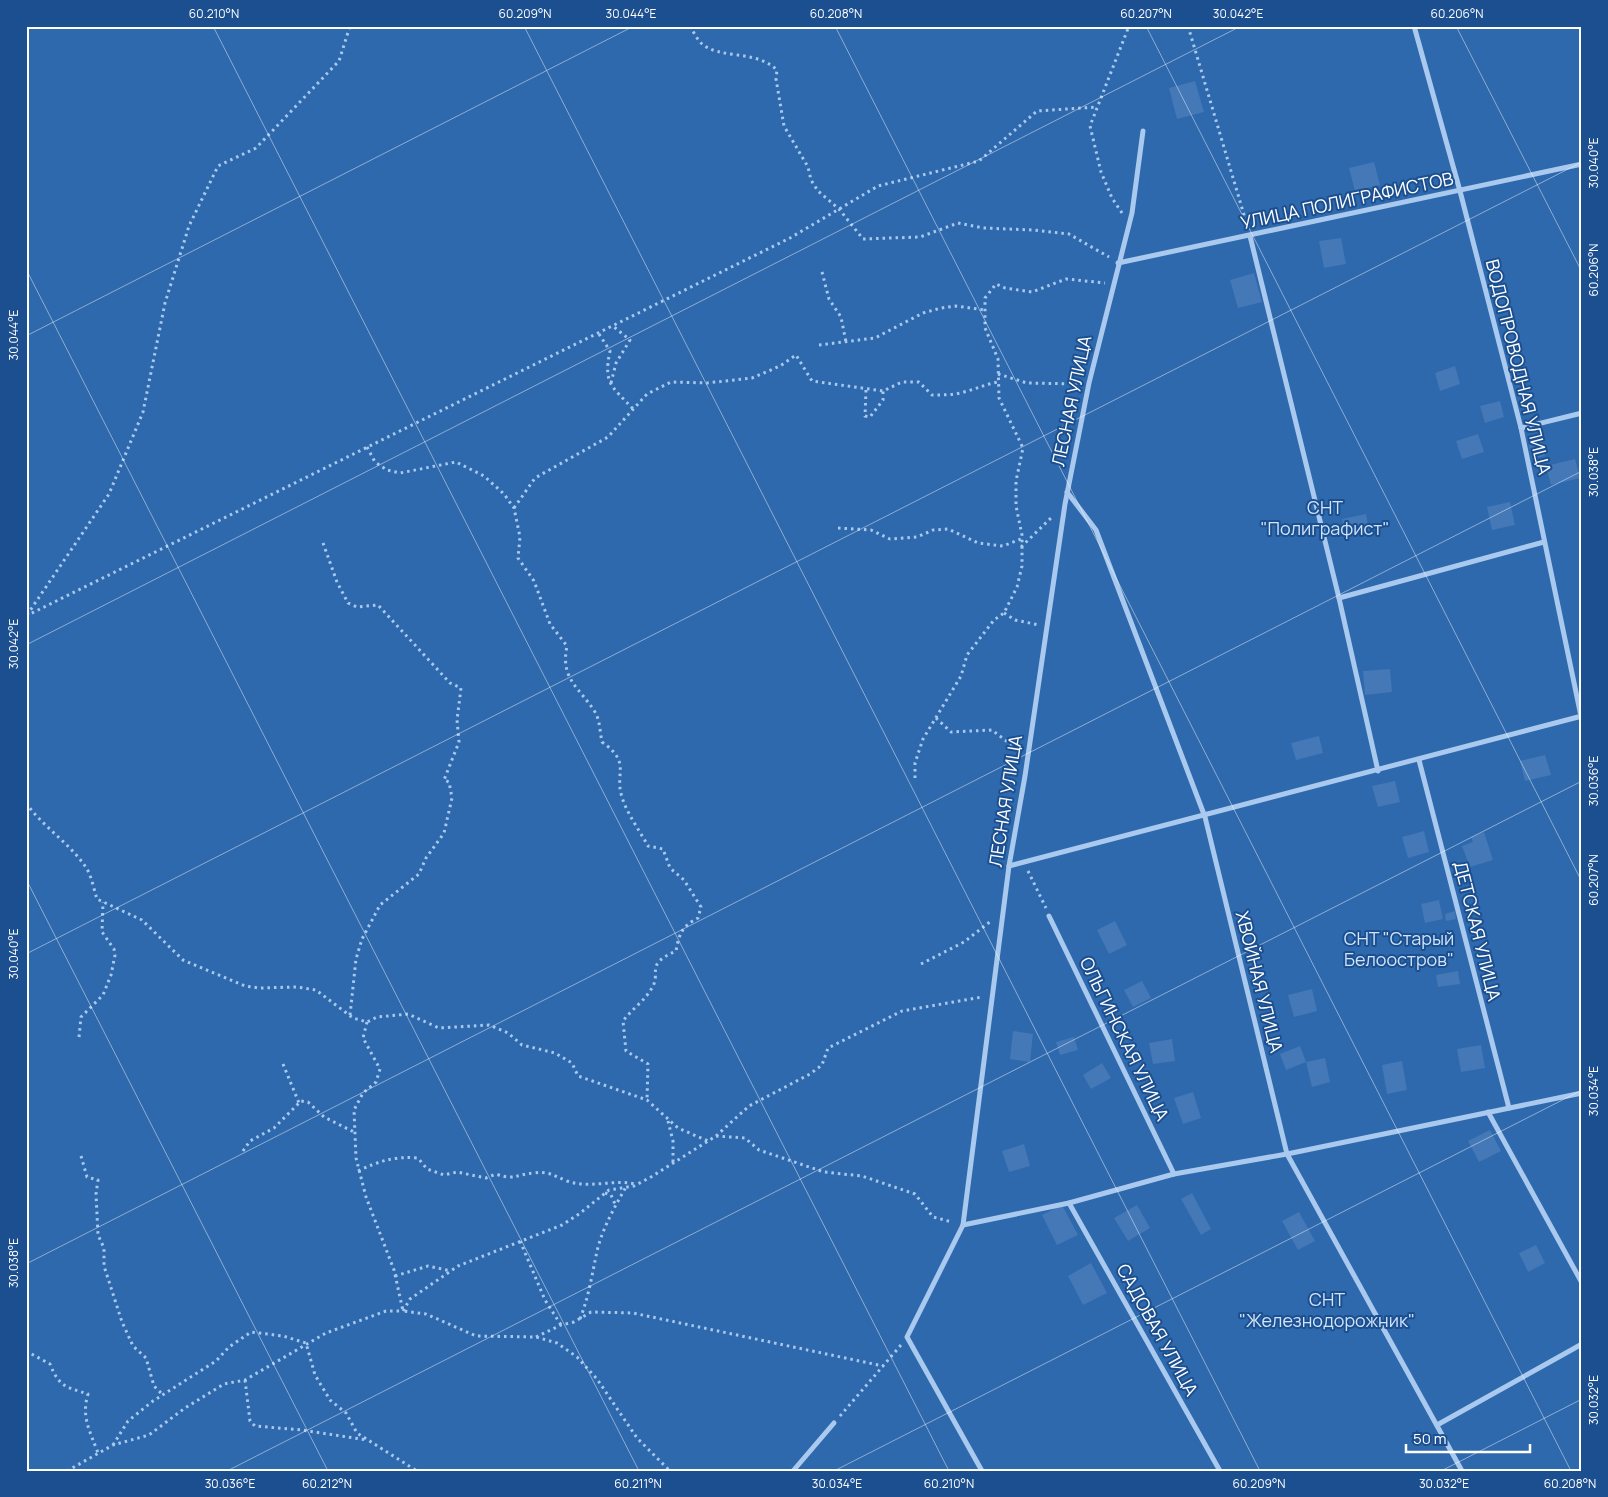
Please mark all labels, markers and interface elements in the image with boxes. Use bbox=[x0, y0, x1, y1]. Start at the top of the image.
text: 60.210°N bbox=[189, 5, 239, 22]
text: 60.209°N bbox=[498, 5, 552, 22]
text: 30.044°E bbox=[606, 5, 657, 22]
text: 60.208°N bbox=[810, 5, 862, 22]
text: 60.207°N bbox=[1120, 5, 1172, 22]
text: 30.042°E bbox=[1213, 5, 1263, 22]
text: 60.206°N bbox=[1430, 5, 1484, 22]
text: 30.040°E bbox=[1585, 137, 1602, 188]
street label: УЛИЦА ПОЛИГРАФИСТОВ bbox=[1238, 166, 1455, 234]
text: 60.206°N bbox=[1585, 243, 1602, 297]
street label: ВОДОПРОВОДНАЯ УЛИЦА bbox=[1481, 257, 1558, 478]
text: 30.044°E bbox=[5, 309, 22, 360]
street label: ЛЕСНАЯ УЛИЦА bbox=[1045, 333, 1097, 468]
text: 30.038°E bbox=[1585, 447, 1602, 497]
park label: СНТ "Полиграфист" bbox=[1261, 495, 1389, 540]
text: 30.042°E bbox=[5, 619, 22, 669]
street label: ЛЕСНАЯ УЛИЦА bbox=[983, 733, 1027, 868]
text: 30.036°E bbox=[1585, 756, 1602, 806]
text: 60.207°N bbox=[1585, 854, 1602, 906]
street label: ДЕТСКАЯ УЛИЦА bbox=[1449, 858, 1507, 1004]
street label: ХВОЙНАЯ УЛИЦА bbox=[1231, 908, 1289, 1056]
park label: СНТ "Старый Белоостров" bbox=[1344, 926, 1454, 971]
text: 30.040°E bbox=[5, 928, 22, 979]
street label: ОЛЬГИНСКАЯ УЛИЦА bbox=[1075, 953, 1175, 1125]
text: 30.034°E bbox=[1585, 1066, 1602, 1116]
text: 30.038°E bbox=[5, 1238, 22, 1288]
street label: САДОВАЯ УЛИЦА bbox=[1112, 1259, 1204, 1400]
park label: СНТ "Железнодорожник" bbox=[1239, 1287, 1415, 1332]
text: 30.032°E bbox=[1585, 1375, 1602, 1425]
scale bar bbox=[1406, 1422, 1529, 1454]
text: 50 m bbox=[1413, 1428, 1447, 1449]
text: 30.036°E bbox=[205, 1475, 255, 1492]
text: 60.212°N bbox=[302, 1475, 352, 1492]
text: 60.211°N bbox=[614, 1475, 662, 1492]
text: 30.034°E bbox=[812, 1475, 862, 1492]
text: 60.210°N bbox=[924, 1475, 974, 1492]
text: 60.209°N bbox=[1232, 1475, 1286, 1492]
text: 30.032°E bbox=[1419, 1475, 1469, 1492]
text: 60.208°N bbox=[1544, 1475, 1596, 1492]

